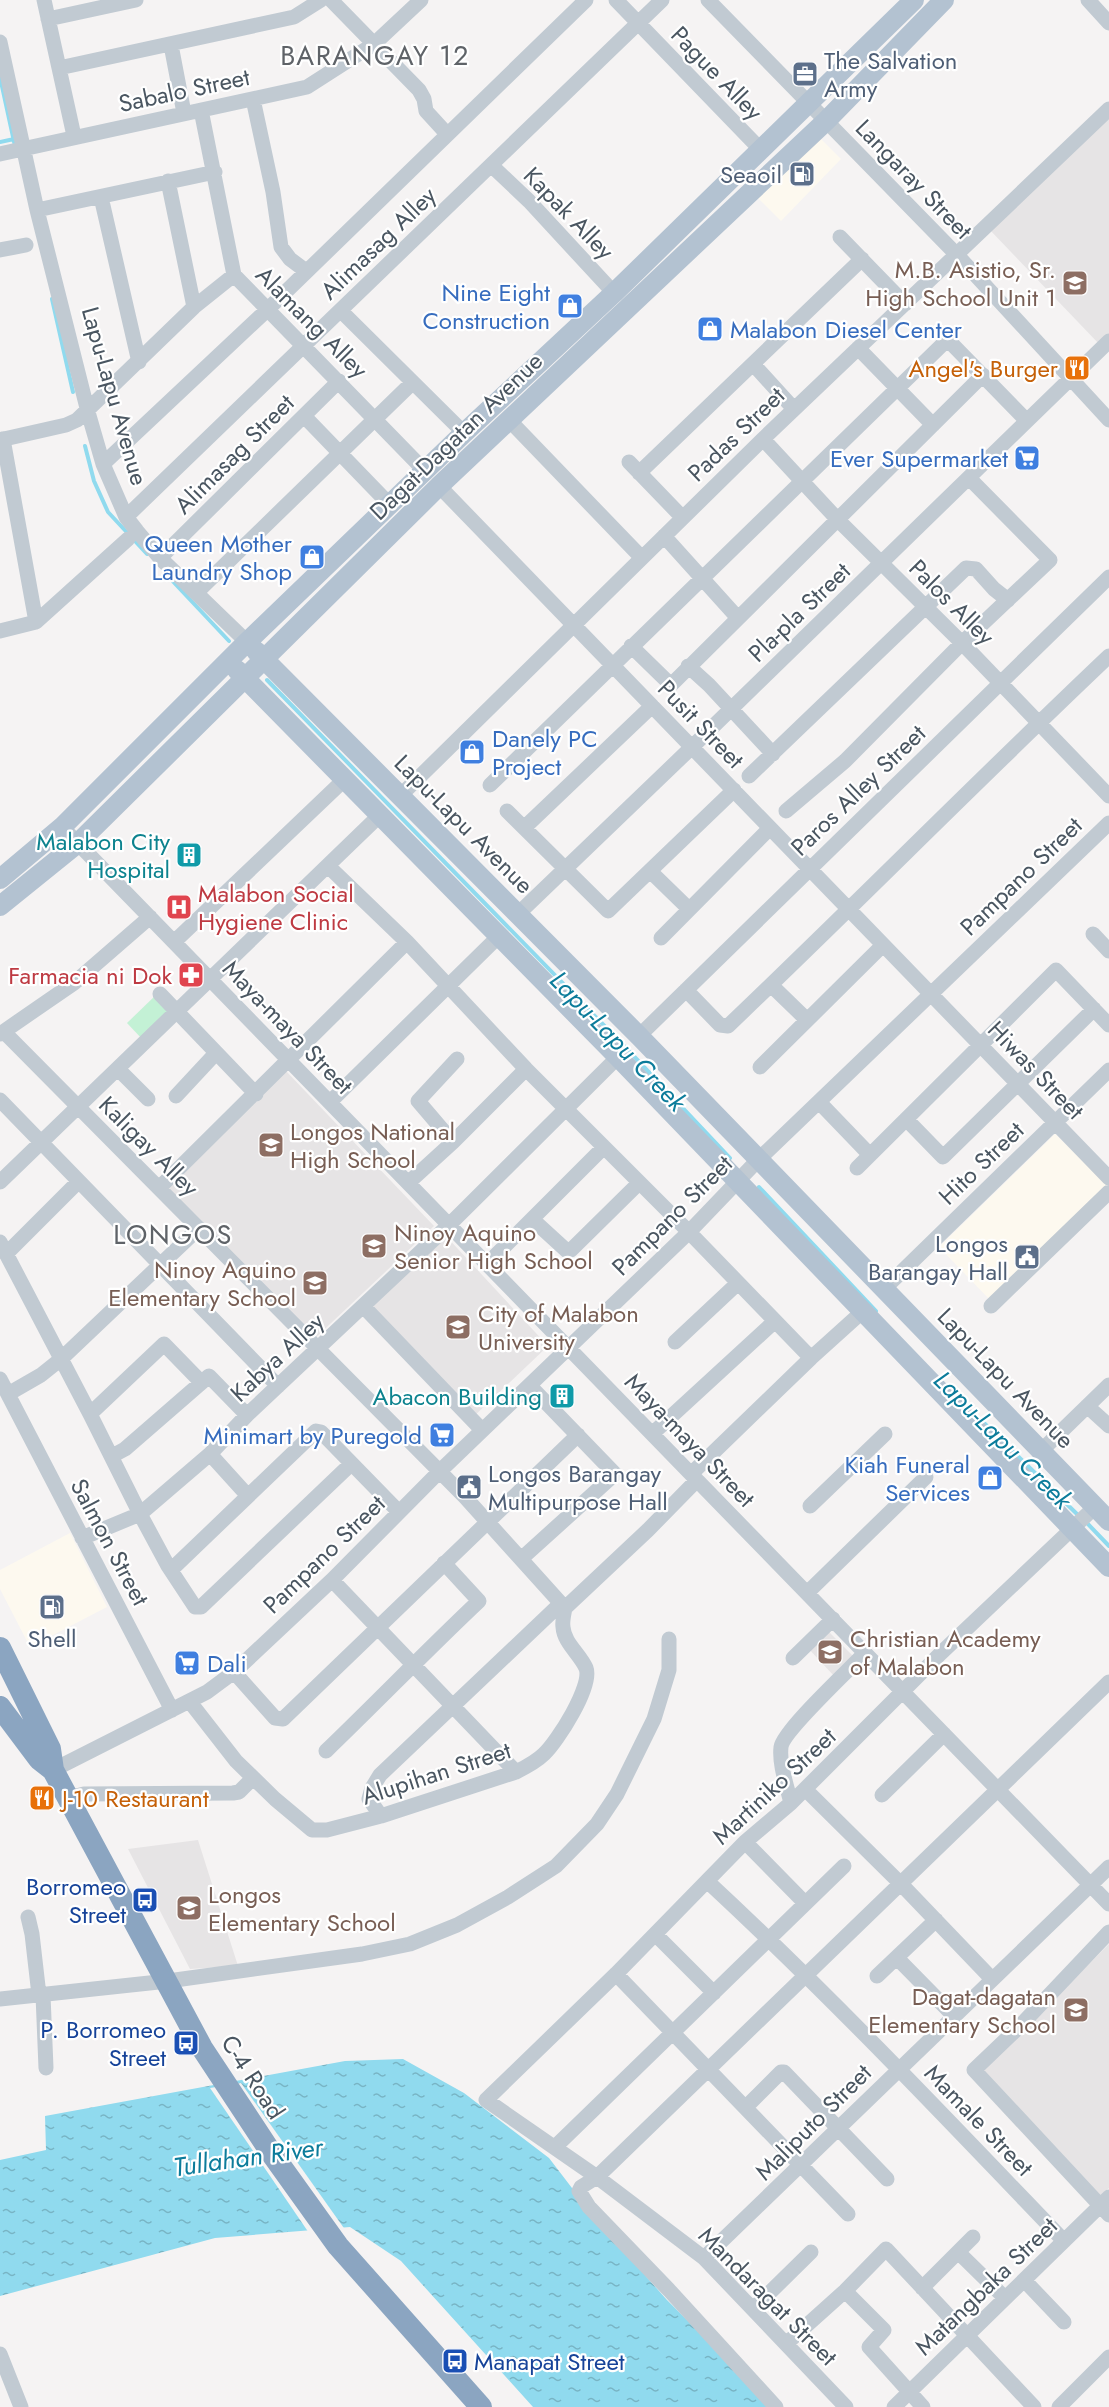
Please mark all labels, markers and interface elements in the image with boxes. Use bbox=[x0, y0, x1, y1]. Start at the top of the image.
street label: Pague Alley bbox=[663, 18, 771, 128]
district label: BARANGAY 12 bbox=[280, 36, 470, 75]
place label: The Salvation Army bbox=[824, 43, 957, 106]
street label: Sabalo Street bbox=[115, 59, 253, 121]
office icon: The Salvation Army bbox=[790, 59, 820, 89]
street label: Langaray Street bbox=[848, 111, 981, 247]
place label: Seaoil bbox=[720, 157, 782, 192]
street label: Kapak Alley bbox=[516, 159, 623, 268]
fuel station icon: Seaoil bbox=[787, 159, 817, 189]
street label: Alimasag Alley bbox=[312, 178, 444, 307]
place label: M.B. Asistio, Sr. High School Unit 1 bbox=[865, 252, 1056, 315]
street label: Alamang Alley bbox=[248, 258, 376, 386]
school or university icon: M.B. Asistio, Sr. High School Unit 1 bbox=[1060, 268, 1090, 298]
place label: Nine Eight Construction bbox=[422, 275, 550, 338]
shop icon: Nine Eight Construction bbox=[555, 291, 585, 321]
street label: Lapu-Lapu Avenue bbox=[73, 303, 157, 489]
place label: Malabon Diesel Center bbox=[730, 312, 963, 347]
shop icon: Malabon Diesel Center bbox=[695, 314, 725, 344]
street label: Dagat-Dagatan Avenue bbox=[362, 344, 550, 528]
place label: Angel's Burger bbox=[909, 351, 1059, 386]
restaurant icon: Angel's Burger bbox=[1062, 353, 1092, 383]
street label: Padas Street bbox=[679, 378, 793, 489]
street label: Alimasag Street bbox=[166, 386, 302, 522]
place label: Ever Supermarket bbox=[830, 441, 1008, 476]
supermarket icon: Ever Supermarket bbox=[1012, 443, 1042, 473]
place label: Queen Mother Laundry Shop bbox=[144, 526, 293, 589]
shop icon: Queen Mother Laundry Shop bbox=[297, 542, 327, 572]
street label: Palos Alley bbox=[901, 551, 1003, 653]
street label: Pla-pla Street bbox=[740, 554, 858, 670]
street label: Pusit Street bbox=[650, 672, 752, 776]
street label: Paros Alley Street bbox=[783, 716, 934, 864]
place label: Danely PC Project bbox=[492, 721, 598, 784]
shop icon: Danely PC Project bbox=[457, 737, 487, 767]
street label: Lapu-Lapu Avenue bbox=[386, 746, 542, 902]
street label: Pampano Street bbox=[952, 808, 1090, 943]
place label: Malabon City Hospital bbox=[36, 824, 170, 887]
building icon: Malabon City Hospital bbox=[174, 840, 204, 870]
place label: Malabon Social Hygiene Clinic bbox=[198, 876, 354, 939]
hospital icon: Malabon Social Hygiene Clinic bbox=[164, 892, 194, 922]
street label: Maya-maya Street bbox=[215, 952, 361, 1102]
place label: Farmacia ni Dok bbox=[8, 958, 172, 993]
pharmacy icon: Farmacia ni Dok bbox=[176, 960, 206, 990]
water label: Lapu-Lapu Creek bbox=[541, 962, 696, 1121]
street label: Hiwas Street bbox=[980, 1013, 1092, 1127]
street label: Kaligay Alley bbox=[91, 1088, 207, 1204]
street label: Hito Street bbox=[930, 1113, 1032, 1213]
place label: Longos National High School bbox=[290, 1114, 455, 1177]
school or university icon: Longos National High School bbox=[256, 1130, 286, 1160]
street label: Pampano Street bbox=[604, 1147, 740, 1283]
district label: LONGOS bbox=[113, 1215, 233, 1254]
place label: Ninoy Aquino Senior High School bbox=[394, 1215, 593, 1278]
place label: Longos Barangay Hall bbox=[868, 1226, 1008, 1289]
school or university icon: Ninoy Aquino Senior High School bbox=[359, 1231, 389, 1261]
public building icon: Longos Barangay Hall bbox=[1012, 1242, 1042, 1272]
place label: Ninoy Aquino Elementary School bbox=[108, 1252, 296, 1315]
school or university icon: Ninoy Aquino Elementary School bbox=[300, 1268, 330, 1298]
place label: City of Malabon University bbox=[478, 1296, 639, 1359]
street label: Lapu-Lapu Avenue bbox=[929, 1300, 1083, 1456]
street label: Kabya Alley bbox=[222, 1304, 332, 1410]
school or university icon: City of Malabon University bbox=[443, 1312, 473, 1342]
water label: Lapu-Lapu Creek bbox=[925, 1362, 1082, 1519]
street label: Maya-maya Street bbox=[617, 1365, 763, 1515]
place label: Abacon Building bbox=[373, 1379, 542, 1414]
building icon: Abacon Building bbox=[547, 1381, 577, 1411]
place label: Minimart by Puregold bbox=[203, 1418, 422, 1453]
supermarket icon: Minimart by Puregold bbox=[427, 1420, 457, 1450]
place label: Kiah Funeral Services bbox=[844, 1447, 970, 1510]
place label: Longos Barangay Multipurpose Hall bbox=[488, 1456, 668, 1519]
shop icon: Kiah Funeral Services bbox=[975, 1463, 1005, 1493]
street label: Salmon Street bbox=[62, 1472, 158, 1612]
public building icon: Longos Barangay Multipurpose Hall bbox=[454, 1472, 484, 1502]
street label: Pampano Street bbox=[255, 1486, 393, 1621]
fuel station icon: Shell bbox=[37, 1592, 67, 1622]
place label: Shell bbox=[27, 1621, 77, 1656]
place label: Christian Academy of Malabon bbox=[850, 1621, 1041, 1684]
school or university icon: Christian Academy of Malabon bbox=[815, 1637, 845, 1667]
place label: Dali bbox=[207, 1646, 247, 1681]
supermarket icon: Dali bbox=[172, 1648, 202, 1678]
street label: Martiniko Street bbox=[704, 1719, 844, 1853]
street label: Alupihan Street bbox=[357, 1732, 515, 1814]
place label: J-10 Restaurant bbox=[59, 1781, 209, 1816]
restaurant icon: J-10 Restaurant bbox=[27, 1783, 57, 1813]
place label: Borromeo Street bbox=[26, 1869, 126, 1932]
place label: Longos Elementary School bbox=[208, 1877, 396, 1940]
bus stop icon: Borromeo Street bbox=[130, 1885, 160, 1915]
school or university icon: Longos Elementary School bbox=[174, 1893, 204, 1923]
place label: Dagat-dagatan Elementary School bbox=[868, 1979, 1056, 2042]
school or university icon: Dagat-dagatan Elementary School bbox=[1061, 1995, 1091, 2025]
place label: P. Borromeo Street bbox=[40, 2012, 166, 2075]
bus stop icon: P. Borromeo Street bbox=[171, 2028, 201, 2058]
street label: C-4 Road bbox=[213, 2028, 293, 2126]
street label: Maliputo Street bbox=[747, 2056, 879, 2188]
street label: Mamale Street bbox=[917, 2056, 1042, 2184]
water label: Tullahan River bbox=[171, 2128, 327, 2186]
street label: Matangbaka Street bbox=[907, 2209, 1065, 2363]
street label: Mandaragat Street bbox=[691, 2219, 846, 2374]
place label: Manapat Street bbox=[474, 2344, 625, 2379]
bus stop icon: Manapat Street bbox=[440, 2346, 470, 2376]

